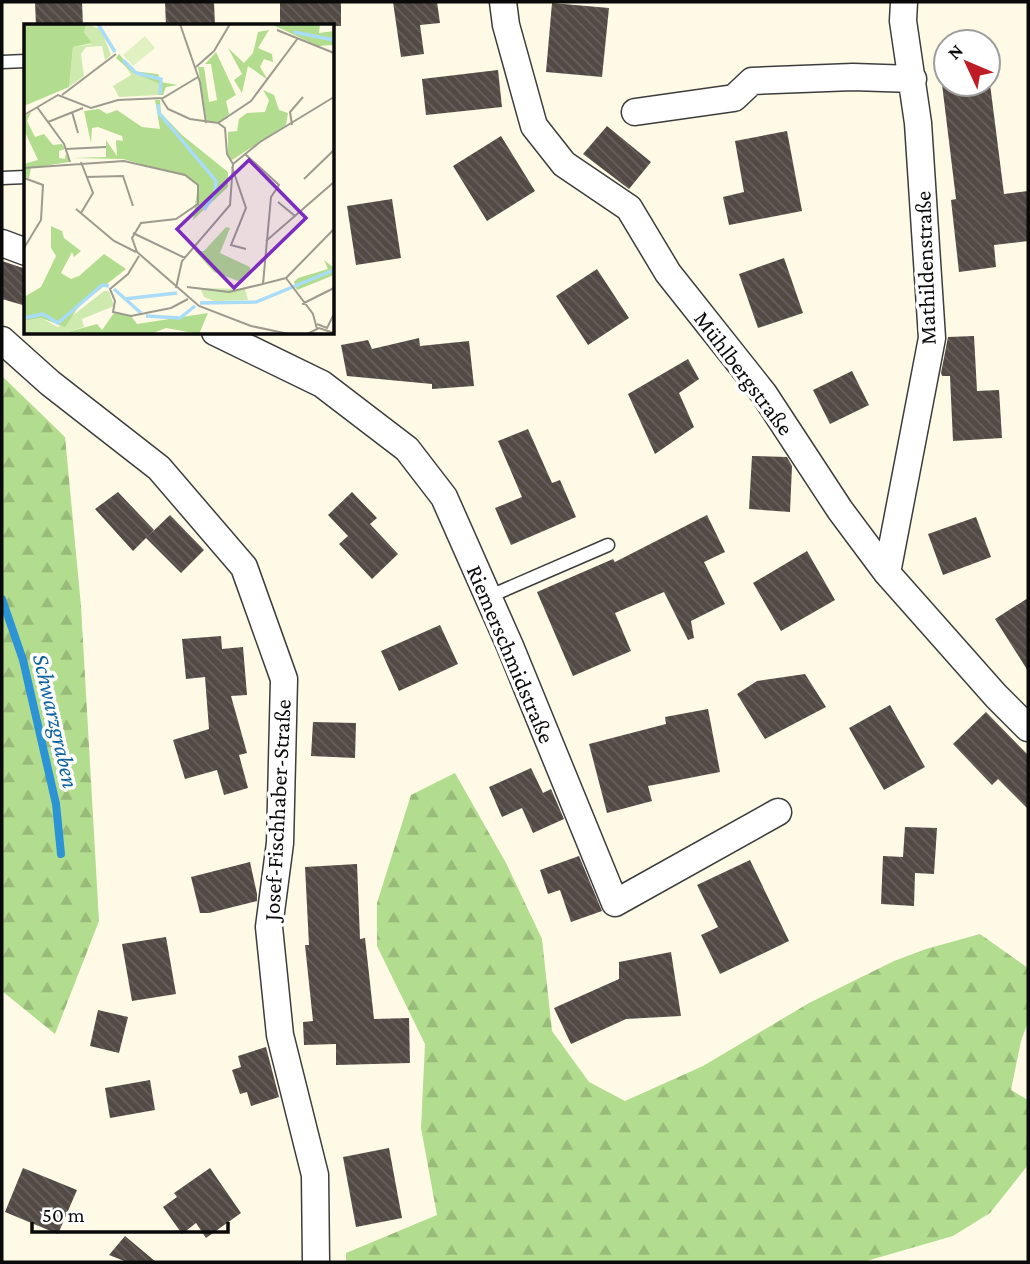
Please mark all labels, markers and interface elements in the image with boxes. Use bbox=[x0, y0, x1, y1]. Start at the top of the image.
inset map bbox=[24, 24, 334, 334]
north arrow bbox=[932, 28, 1002, 98]
text: N bbox=[943, 40, 967, 63]
street label: Mathildenstraße bbox=[909, 190, 941, 346]
street label: Mühlbergstraße bbox=[689, 306, 799, 440]
street label: Riemerschmidstraße bbox=[462, 561, 560, 747]
water label: Schwarzgraben bbox=[28, 651, 85, 791]
street label: Josef-Fischhaber-Straße bbox=[258, 699, 296, 923]
scale bar bbox=[32, 1190, 228, 1234]
text: 50 m bbox=[42, 1203, 85, 1227]

